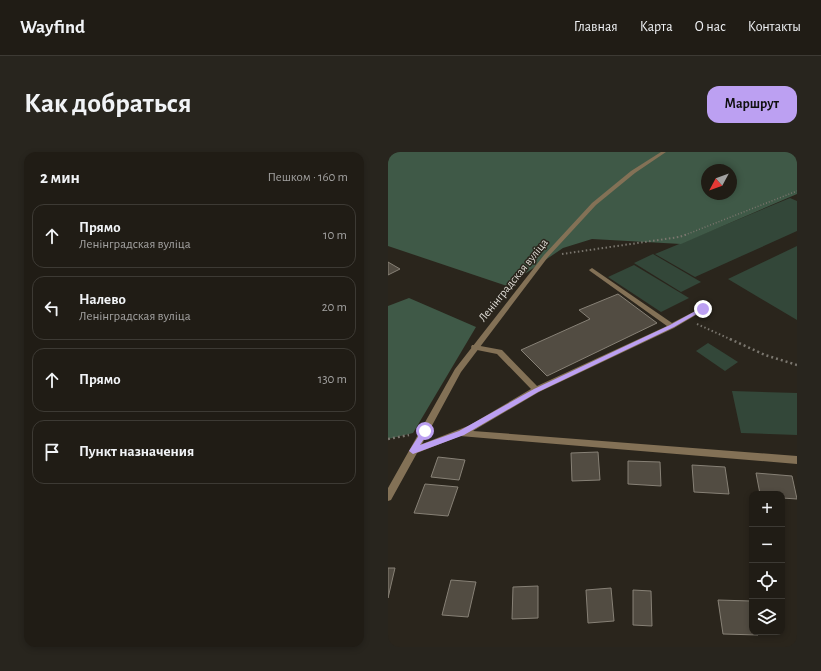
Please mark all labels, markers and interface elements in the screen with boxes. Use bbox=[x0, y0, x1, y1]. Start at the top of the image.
text: Wayfind bbox=[20, 18, 85, 37]
text: Главная bbox=[574, 20, 618, 34]
text: Карта bbox=[640, 20, 673, 34]
text: О нас bbox=[695, 20, 726, 34]
text: Контакты bbox=[748, 20, 801, 34]
button: Маршрут bbox=[707, 86, 797, 123]
text: Как добраться bbox=[24, 90, 192, 118]
north arrow bbox=[701, 164, 737, 200]
text: 2 мин bbox=[40, 169, 80, 186]
text: Пешком · 160 m bbox=[267, 171, 348, 184]
text: Прямо bbox=[79, 220, 121, 235]
icon: ahead bbox=[41, 225, 63, 247]
text: 10 m bbox=[323, 229, 347, 242]
street label: Ленінградская вуліца bbox=[476, 236, 551, 325]
text: Ленінградская вуліца bbox=[79, 238, 191, 251]
text: Налево bbox=[79, 292, 126, 307]
icon: left bbox=[41, 297, 63, 319]
route end bbox=[694, 300, 712, 318]
text: 20 m bbox=[322, 301, 347, 314]
text: Ленінградская вуліца bbox=[79, 310, 191, 323]
icon: ahead bbox=[41, 369, 63, 391]
text: Прямо bbox=[79, 372, 121, 387]
text: 130 m bbox=[318, 373, 347, 386]
route start bbox=[416, 422, 434, 440]
icon: arrive bbox=[41, 441, 63, 463]
text: Пункт назначения bbox=[79, 444, 194, 459]
map controls bbox=[749, 491, 785, 635]
button: + bbox=[749, 491, 785, 527]
button: − bbox=[749, 527, 785, 563]
button: locate bbox=[749, 563, 785, 599]
button: layers bbox=[749, 599, 785, 635]

